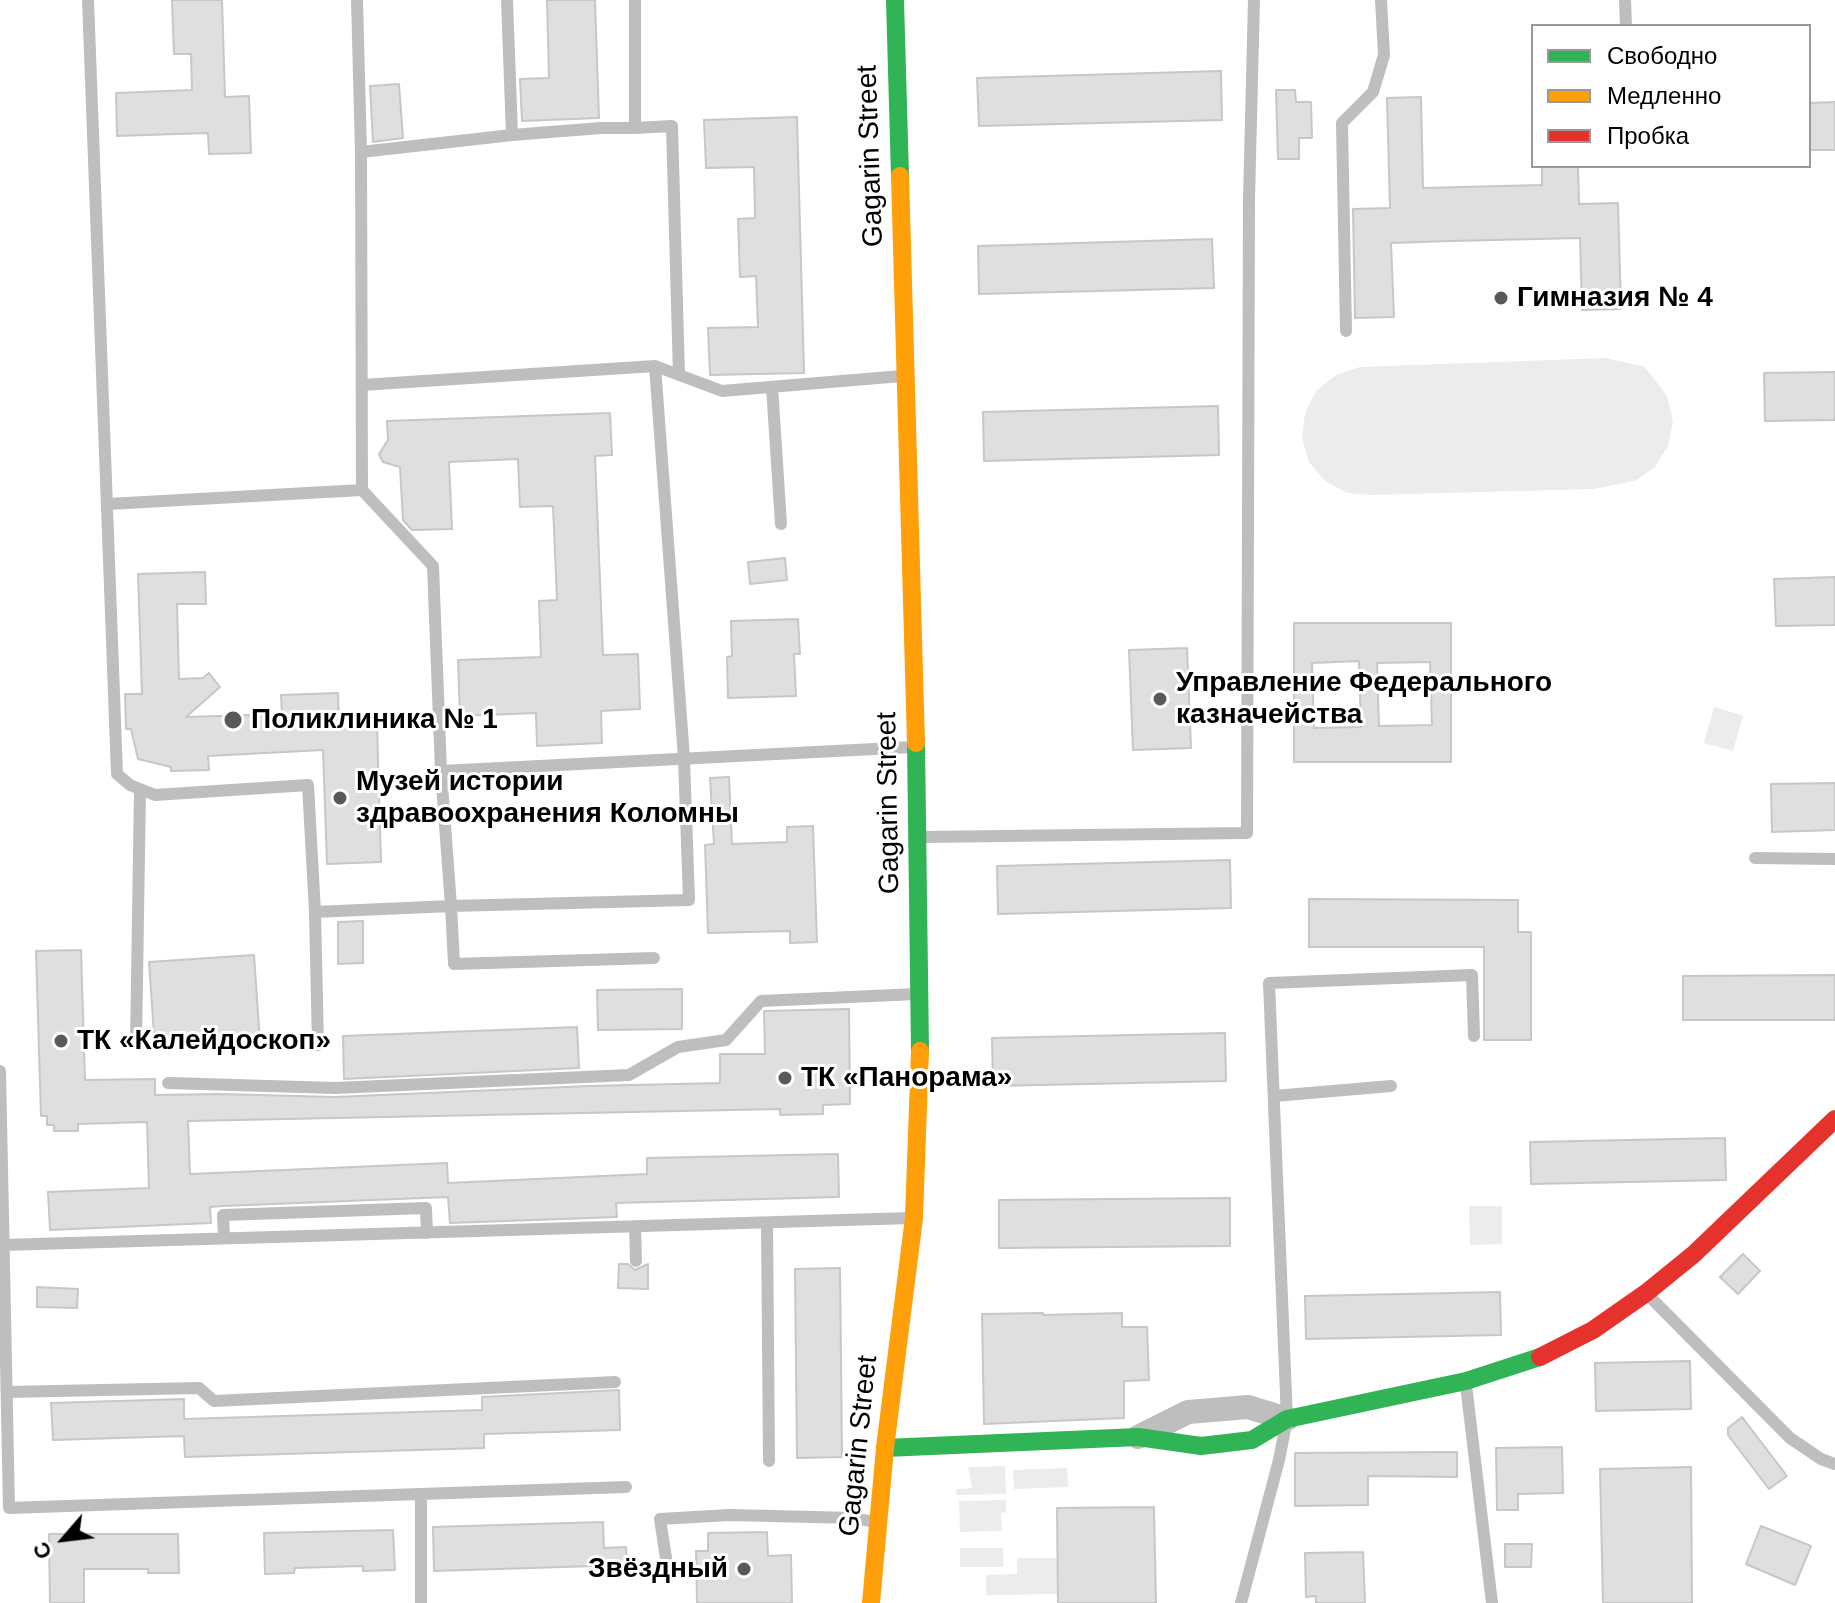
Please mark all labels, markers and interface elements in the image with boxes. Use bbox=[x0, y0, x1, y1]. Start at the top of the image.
legend bbox=[1531, 24, 1811, 168]
text: Свободно bbox=[1607, 42, 1717, 69]
street label: Gagarin Street bbox=[851, 64, 891, 248]
text: Медленно bbox=[1607, 82, 1721, 109]
text: Пробка bbox=[1607, 122, 1689, 149]
place label: Гимназия № 4 bbox=[1517, 281, 1713, 315]
marker: Гимназия № 4 bbox=[1492, 289, 1510, 307]
place label: Управление Федерального казначейства bbox=[1176, 666, 1552, 732]
marker: Управление Федерального казначейства bbox=[1151, 690, 1169, 708]
place label: Поликлиника № 1 bbox=[251, 703, 498, 737]
marker: Поликлиника № 1 bbox=[222, 709, 244, 731]
street label: Gagarin Street bbox=[871, 712, 907, 894]
place label: Музей истории здравоохранения Коломны bbox=[356, 765, 739, 831]
marker: Музей истории здравоохранения Коломны bbox=[331, 789, 349, 807]
place label: ТК «Калейдоскоп» bbox=[77, 1024, 331, 1058]
marker: ТК «Калейдоскоп» bbox=[52, 1032, 70, 1050]
place label: ТК «Панорама» bbox=[801, 1061, 1012, 1095]
marker: ТК «Панорама» bbox=[776, 1069, 794, 1087]
street label: Gagarin Street bbox=[833, 1354, 885, 1538]
north arrow bbox=[24, 1499, 104, 1579]
text: С bbox=[28, 1538, 57, 1563]
place label: Звёздный bbox=[588, 1552, 728, 1586]
marker: Звёздный bbox=[735, 1560, 753, 1578]

